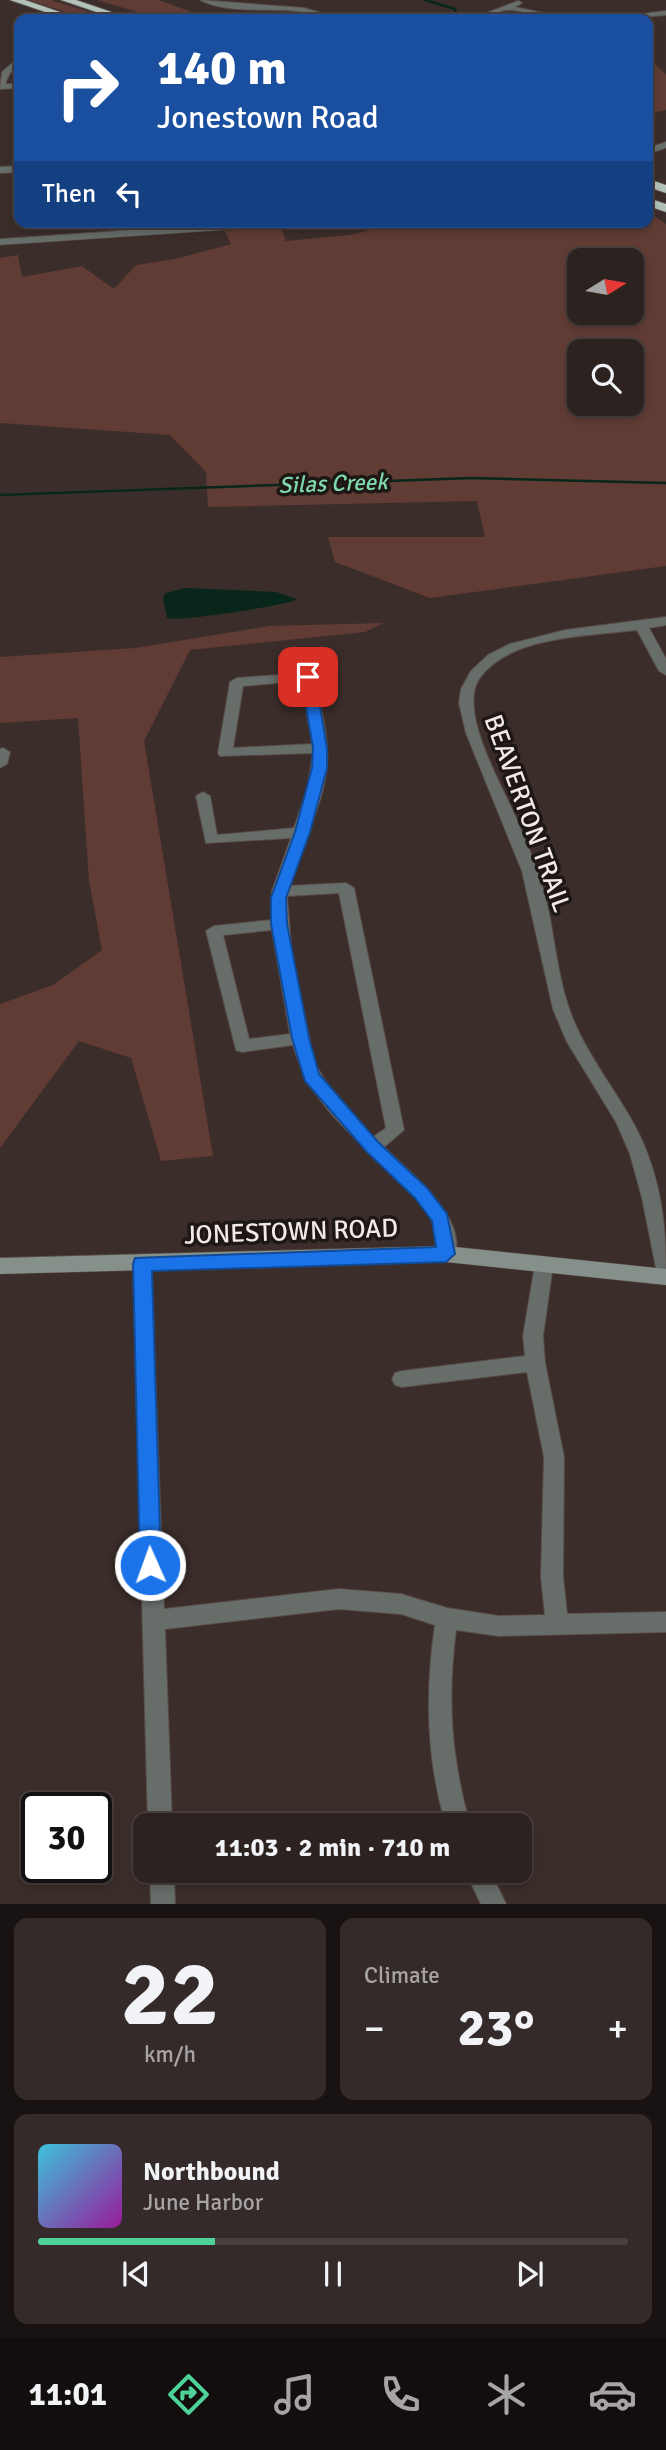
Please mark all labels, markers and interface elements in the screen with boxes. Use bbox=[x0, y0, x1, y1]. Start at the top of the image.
text: 140 m bbox=[157, 38, 287, 98]
icon: right bbox=[42, 42, 133, 133]
text: Jonestown Road bbox=[157, 98, 379, 137]
icon: left bbox=[110, 175, 148, 213]
text: Then bbox=[42, 178, 96, 210]
north arrow bbox=[567, 248, 644, 326]
map controls bbox=[567, 248, 644, 416]
button: search bbox=[567, 339, 644, 416]
water label: Silas Creek bbox=[278, 467, 390, 500]
pin bbox=[278, 647, 338, 707]
icon: arrive bbox=[289, 658, 327, 696]
street label: BEAVERTON TRAIL bbox=[476, 710, 578, 916]
street label: JONESTOWN ROAD bbox=[184, 1212, 399, 1252]
position arrow bbox=[113, 1528, 187, 1602]
speed limit sign: 30 bbox=[21, 1792, 112, 1883]
text: 11:03 · 2 min · 710 m bbox=[215, 1832, 450, 1864]
text: 22 bbox=[121, 1938, 219, 2051]
text: Climate bbox=[364, 1961, 440, 1990]
text: 23° bbox=[458, 1996, 534, 2060]
text: − bbox=[364, 2005, 385, 2052]
text: + bbox=[607, 2005, 628, 2052]
text: km/h bbox=[144, 2040, 196, 2069]
text: Northbound bbox=[143, 2156, 280, 2188]
text: June Harbor bbox=[143, 2188, 263, 2217]
icon: previous bbox=[117, 2255, 155, 2293]
icon: pause bbox=[314, 2255, 352, 2293]
icon: next bbox=[511, 2255, 549, 2293]
icon: directions bbox=[164, 2370, 213, 2419]
icon: music bbox=[270, 2370, 319, 2419]
icon: phone bbox=[376, 2370, 425, 2419]
icon: climate bbox=[482, 2370, 531, 2419]
icon: car bbox=[588, 2370, 637, 2419]
text: 11:01 bbox=[29, 2375, 107, 2414]

